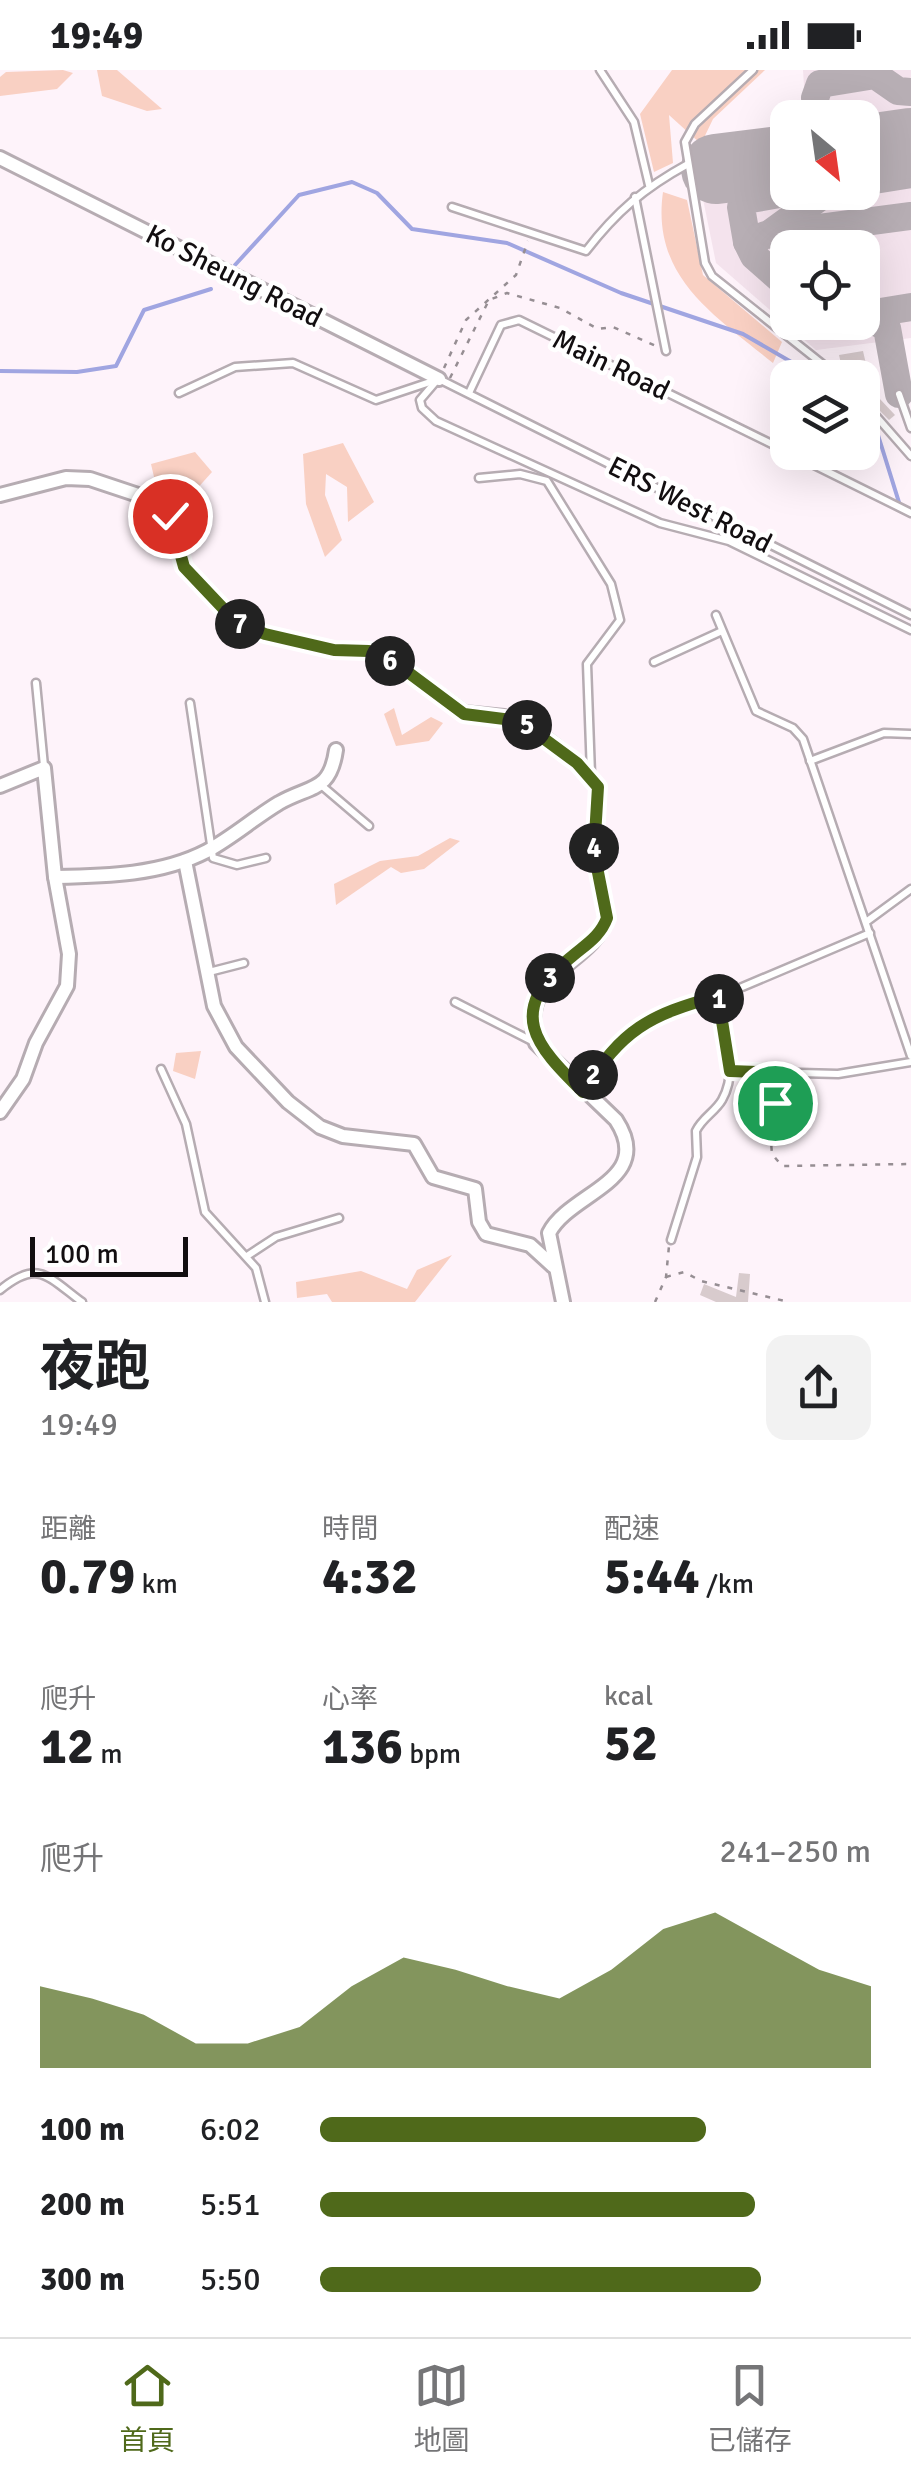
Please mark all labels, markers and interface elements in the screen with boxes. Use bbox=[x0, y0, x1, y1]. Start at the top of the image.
text: 19:49 bbox=[50, 12, 143, 59]
north arrow bbox=[770, 100, 880, 210]
map controls bbox=[770, 100, 880, 470]
street label: Ko Sheung Road bbox=[140, 217, 328, 335]
button: locate bbox=[770, 230, 880, 340]
street label: Main Road bbox=[547, 322, 675, 408]
button: layers bbox=[770, 360, 880, 470]
street label: ERS West Road bbox=[602, 449, 778, 561]
pin bbox=[128, 474, 213, 559]
icon: check bbox=[143, 489, 198, 544]
pin: 7 bbox=[215, 599, 265, 649]
text: 7 bbox=[232, 607, 248, 641]
pin: 6 bbox=[365, 636, 415, 686]
text: 6 bbox=[382, 644, 398, 678]
pin: 5 bbox=[502, 700, 552, 750]
text: 5 bbox=[519, 708, 535, 742]
pin: 4 bbox=[569, 823, 619, 873]
text: 4 bbox=[586, 831, 602, 865]
pin: 3 bbox=[525, 953, 575, 1003]
text: 3 bbox=[542, 961, 558, 995]
pin: 1 bbox=[694, 974, 744, 1024]
text: 1 bbox=[711, 982, 727, 1016]
pin: 2 bbox=[568, 1050, 618, 1100]
text: 2 bbox=[585, 1058, 601, 1092]
pin bbox=[733, 1061, 818, 1146]
icon: arrive bbox=[748, 1076, 803, 1131]
scale bar bbox=[30, 1232, 188, 1276]
text: 100 m bbox=[45, 1237, 119, 1271]
text: 夜跑 bbox=[40, 1333, 150, 1401]
button: share bbox=[766, 1335, 871, 1440]
text: 19:49 bbox=[40, 1405, 118, 1444]
text: 距離 bbox=[40, 1512, 96, 1546]
text: 時間 bbox=[322, 1512, 378, 1546]
text: 配速 bbox=[604, 1512, 660, 1546]
text: 0.79 bbox=[40, 1546, 135, 1608]
text: 4:32 bbox=[322, 1546, 418, 1608]
text: 5:44 bbox=[604, 1546, 700, 1608]
text: km bbox=[135, 1567, 178, 1601]
text: /km bbox=[700, 1567, 754, 1601]
text: kcal bbox=[604, 1679, 653, 1713]
text: 爬升 bbox=[40, 1682, 96, 1716]
text: 心率 bbox=[322, 1682, 378, 1716]
text: 52 bbox=[604, 1713, 658, 1775]
text: 12 bbox=[40, 1716, 94, 1778]
text: 136 bbox=[322, 1716, 403, 1778]
text: m bbox=[94, 1737, 123, 1771]
text: bpm bbox=[403, 1737, 461, 1771]
text: 241–250 m bbox=[720, 1832, 871, 1871]
text: 爬升 bbox=[40, 1839, 104, 1878]
text: 100 m bbox=[40, 2110, 125, 2149]
text: 6:02 bbox=[200, 2110, 260, 2149]
text: 200 m bbox=[40, 2185, 125, 2224]
text: 5:51 bbox=[200, 2185, 260, 2224]
text: 300 m bbox=[40, 2260, 125, 2299]
text: 5:50 bbox=[200, 2260, 260, 2299]
tab: 首頁 bbox=[119, 2358, 175, 2458]
tab: 地圖 bbox=[413, 2358, 470, 2458]
tab: 已儲存 bbox=[708, 2358, 792, 2458]

